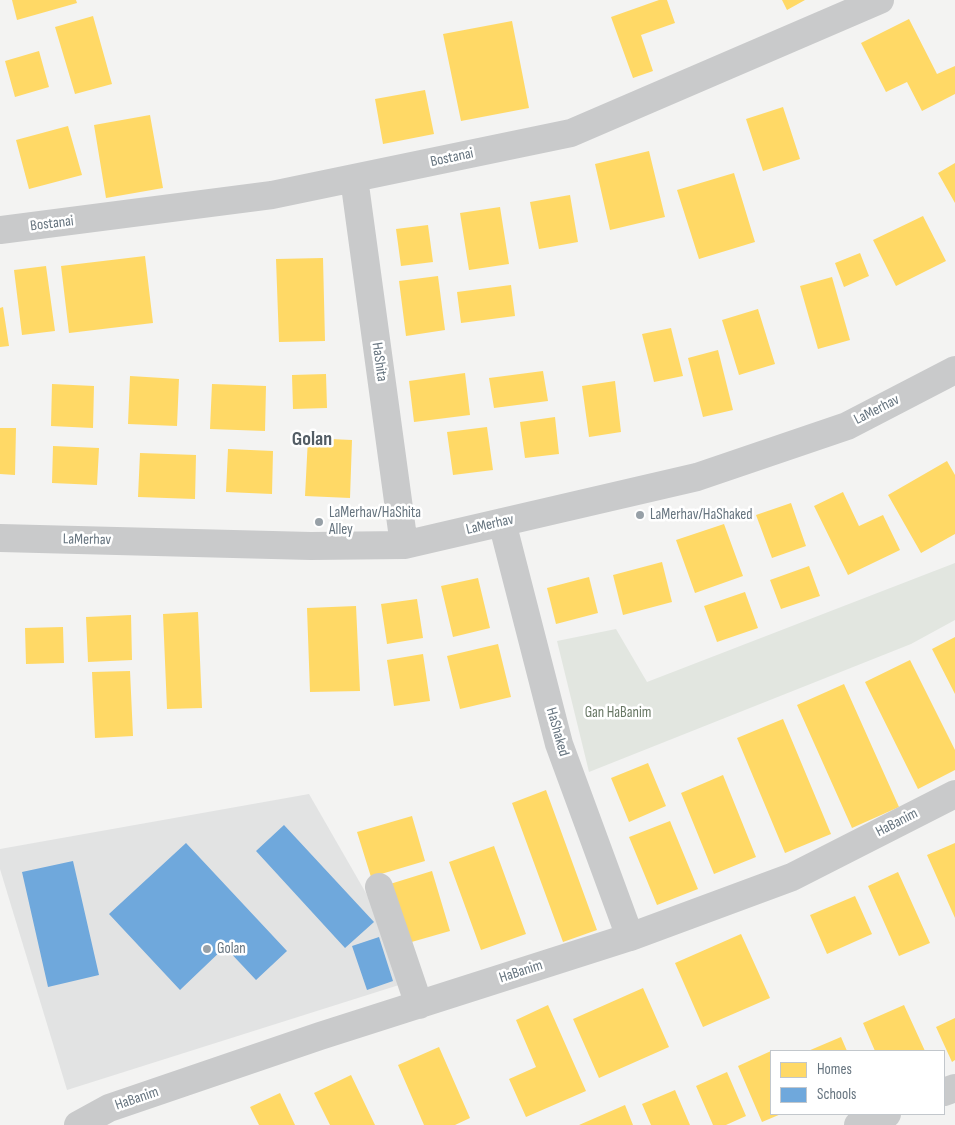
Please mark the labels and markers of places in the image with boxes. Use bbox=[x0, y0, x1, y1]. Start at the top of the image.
place label: LaMerhav/HaShita Alley bbox=[329, 504, 421, 539]
place label: LaMerhav/HaShaked bbox=[650, 506, 753, 524]
marker: LaMerhav/HaShaked bbox=[634, 509, 646, 521]
marker: LaMerhav/HaShita Alley bbox=[313, 516, 325, 528]
place label: Golan bbox=[217, 940, 246, 958]
marker: Golan bbox=[201, 943, 213, 955]

